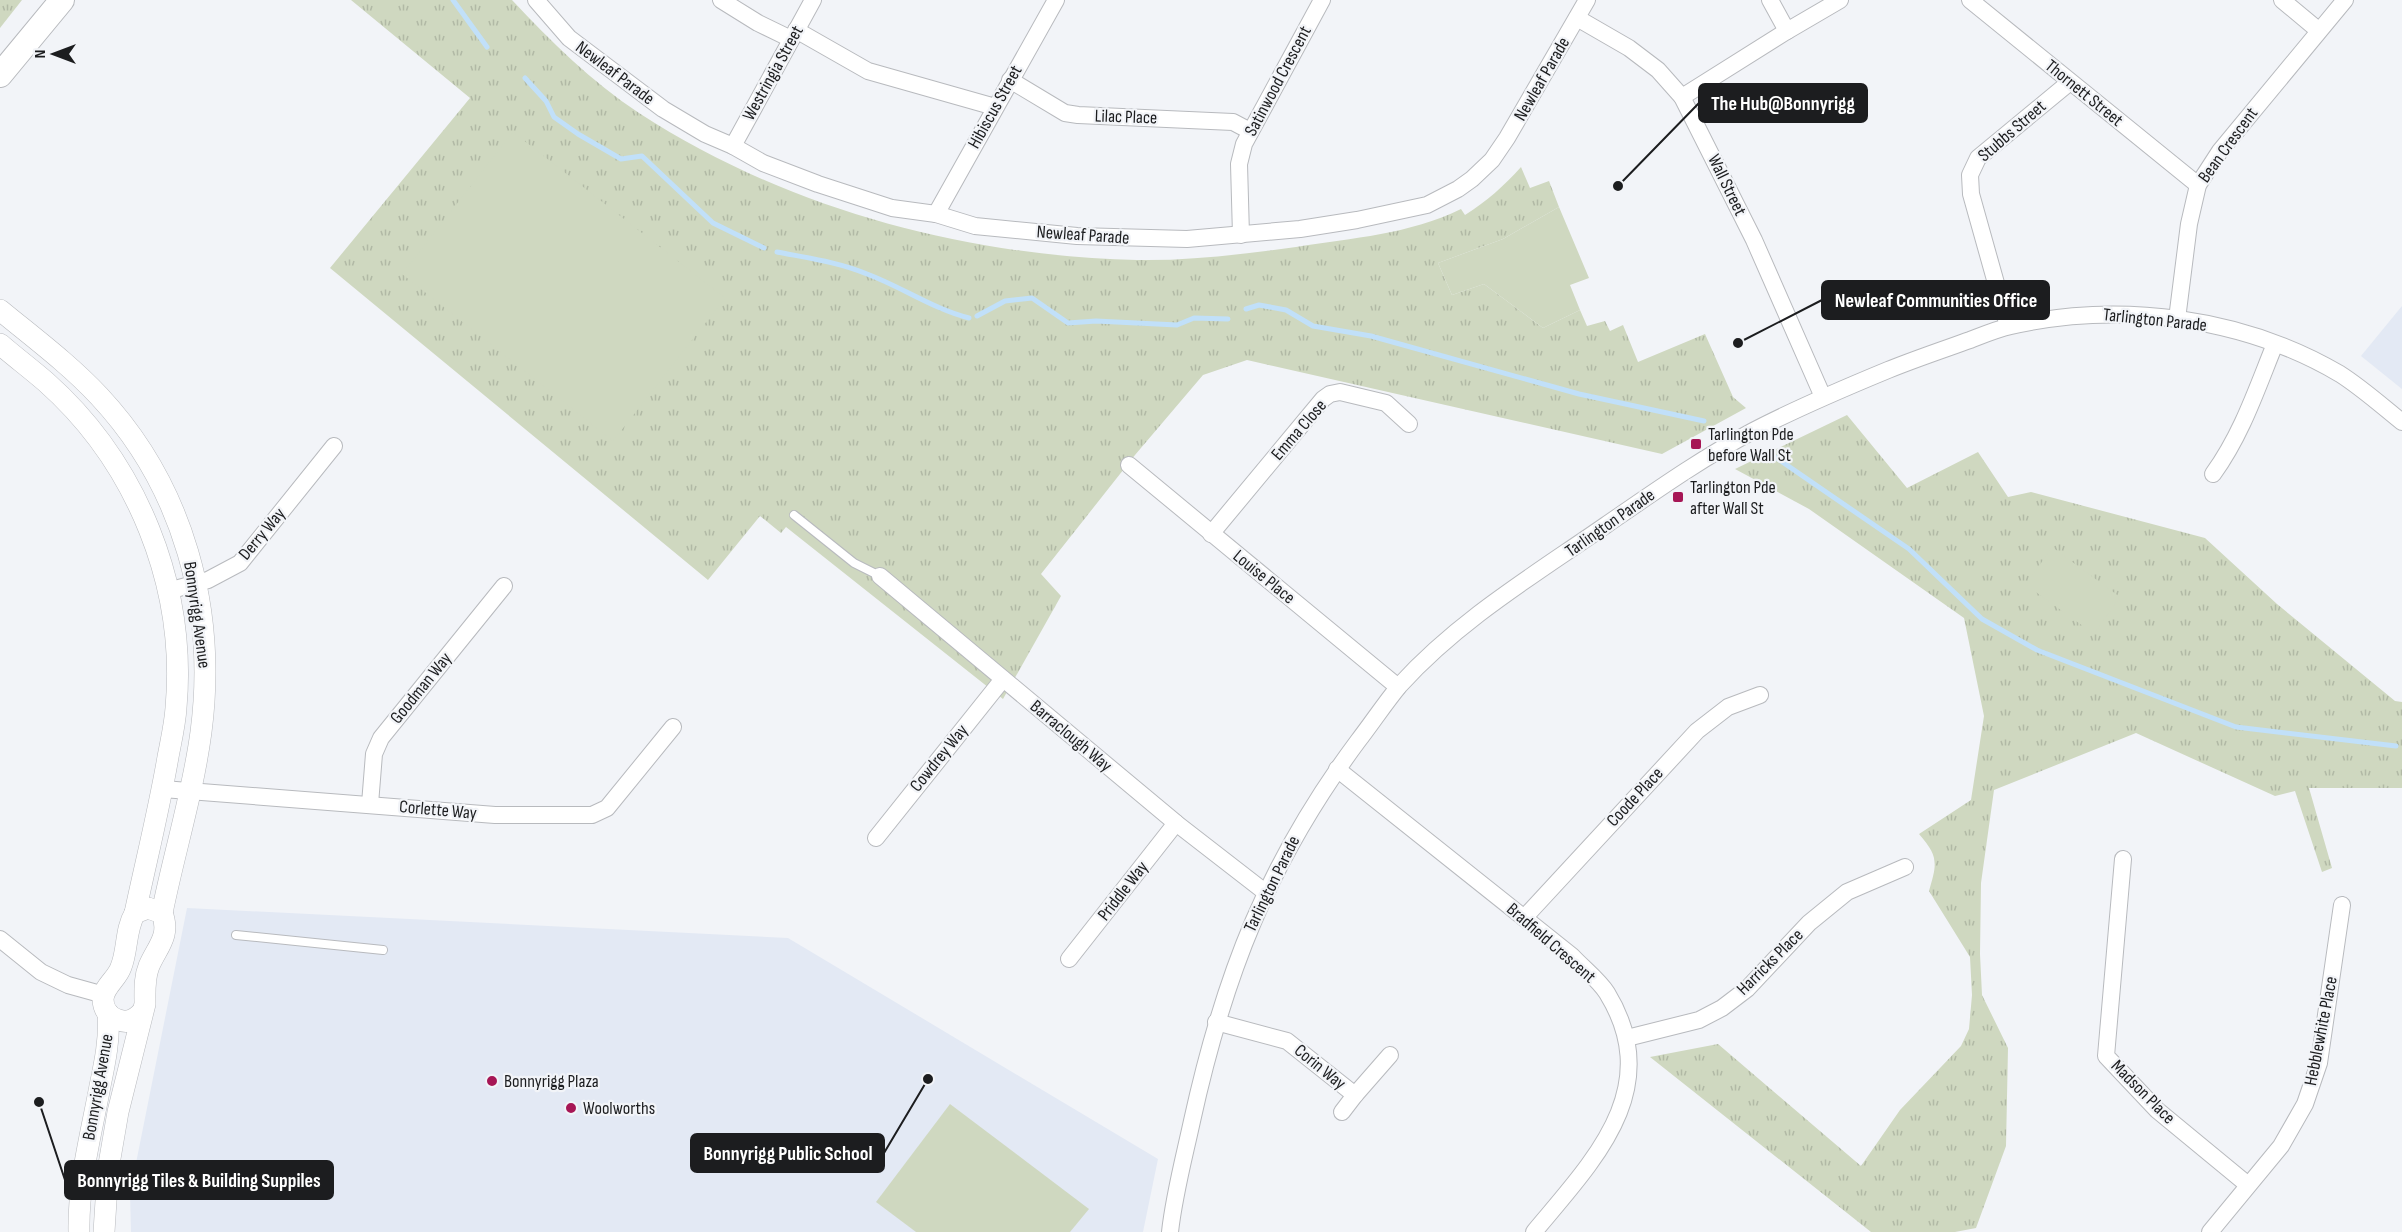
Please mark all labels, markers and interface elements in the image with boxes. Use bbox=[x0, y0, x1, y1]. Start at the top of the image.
street label: Westringia Street bbox=[738, 21, 808, 124]
street label: Satinwood Crescent bbox=[1240, 22, 1316, 140]
north arrow bbox=[24, 24, 84, 84]
street label: Newleaf Parade bbox=[1510, 34, 1574, 124]
street label: Newleaf Parade bbox=[572, 37, 658, 109]
text: N bbox=[31, 50, 50, 58]
street label: Thornett Street bbox=[2041, 55, 2128, 131]
street label: Hibiscus Street bbox=[964, 61, 1027, 152]
callout: The Hub@Bonnyrigg bbox=[1699, 84, 1867, 122]
text: The Hub@Bonnyrigg bbox=[1711, 92, 1856, 116]
street label: Stubbs Street bbox=[1974, 96, 2051, 166]
street label: Bean Crescent bbox=[2194, 103, 2263, 187]
street label: Lilac Place bbox=[1094, 105, 1158, 129]
street label: Wall Street bbox=[1703, 151, 1751, 220]
street label: Newleaf Parade bbox=[1036, 221, 1130, 249]
callout: Newleaf Communities Office bbox=[1822, 281, 2049, 319]
text: Newleaf Communities Office bbox=[1835, 289, 2037, 313]
street label: Tarlington Parade bbox=[2102, 304, 2208, 336]
street label: Emma Close bbox=[1267, 395, 1331, 465]
place label: Tarlington Pde before Wall St bbox=[1708, 424, 1794, 466]
marker: Tarlington Pde before Wall St bbox=[1689, 437, 1703, 451]
place label: Tarlington Pde after Wall St bbox=[1690, 477, 1776, 519]
street label: Tarlington Parade bbox=[1561, 484, 1659, 562]
marker: Tarlington Pde after Wall St bbox=[1671, 490, 1685, 504]
street label: Derry Way bbox=[234, 504, 290, 564]
street label: Louise Place bbox=[1229, 546, 1299, 608]
street label: Bonnyrigg Avenue bbox=[179, 560, 215, 670]
street label: Goodman Way bbox=[386, 648, 456, 728]
street label: Barraclough Way bbox=[1026, 696, 1116, 776]
street label: Cowdrey Way bbox=[906, 720, 972, 796]
street label: Coode Place bbox=[1602, 763, 1668, 831]
street label: Corlette Way bbox=[398, 796, 478, 824]
street label: Tarlington Parade bbox=[1240, 833, 1304, 935]
street label: Priddle Way bbox=[1093, 857, 1153, 925]
street label: Bradfield Crescent bbox=[1502, 899, 1600, 988]
street label: Harricks Place bbox=[1732, 924, 1808, 1000]
street label: Hebblewhite Place bbox=[2300, 975, 2342, 1087]
street label: Bonnyrigg Avenue bbox=[78, 1032, 118, 1142]
street label: Corin Way bbox=[1290, 1040, 1350, 1094]
street label: Madson Place bbox=[2107, 1056, 2179, 1128]
place label: Bonnyrigg Plaza bbox=[504, 1071, 599, 1092]
marker: Bonnyrigg Plaza bbox=[485, 1074, 499, 1088]
place label: Woolworths bbox=[583, 1098, 655, 1119]
marker: Woolworths bbox=[564, 1101, 578, 1115]
callout: Bonnyrigg Public School bbox=[691, 1134, 884, 1172]
text: Bonnyrigg Public School bbox=[704, 1142, 872, 1166]
callout: Bonnyrigg Tiles & Building Suppiles bbox=[65, 1161, 333, 1199]
text: Bonnyrigg Tiles & Building Suppiles bbox=[77, 1169, 321, 1193]

